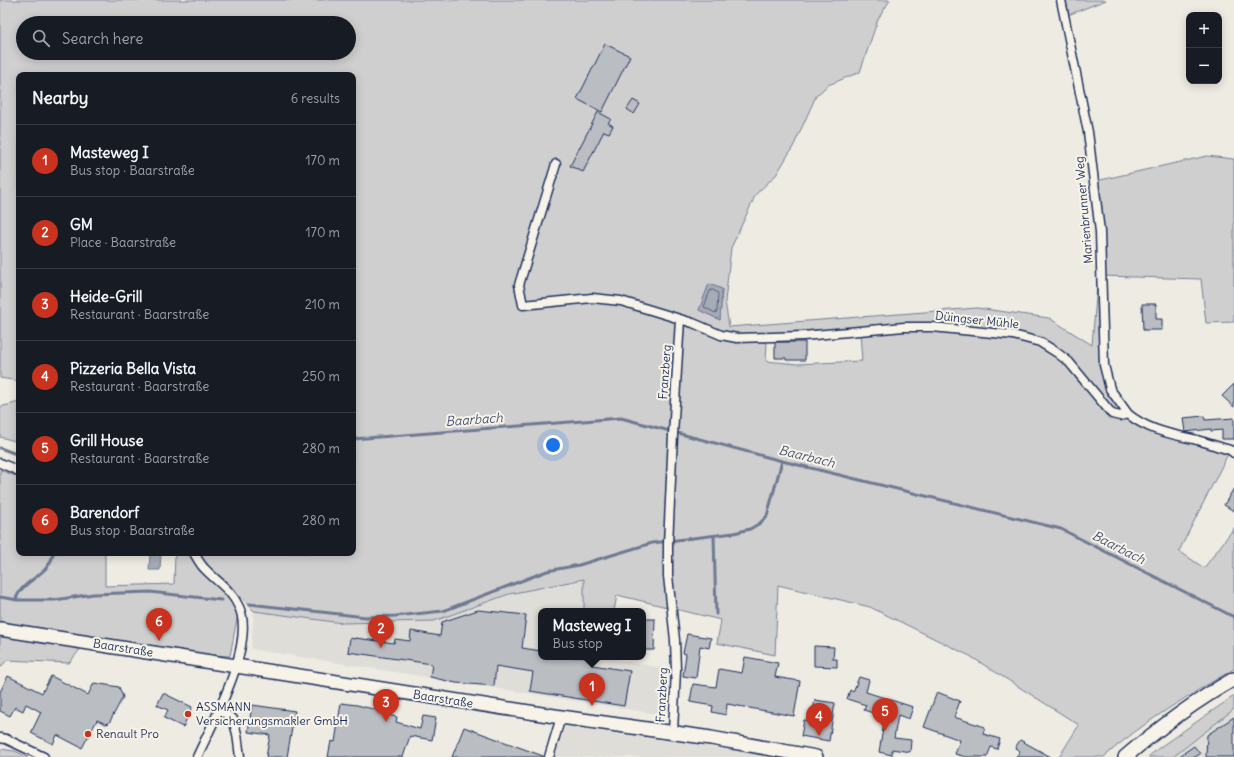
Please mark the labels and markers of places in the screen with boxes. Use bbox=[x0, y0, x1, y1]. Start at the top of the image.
pin: 6 bbox=[146, 608, 172, 641]
pin: 2 bbox=[368, 615, 394, 648]
pin: 1 bbox=[579, 673, 605, 706]
pin: 3 bbox=[373, 689, 399, 722]
pin: 5 bbox=[872, 698, 898, 731]
place label: ASSMANN Versicherungsmakler GmbH bbox=[196, 699, 348, 728]
pin: 4 bbox=[806, 703, 832, 736]
marker: ASSMANN Versicherungsmakler GmbH bbox=[183, 709, 193, 719]
place label: Renault Pro bbox=[96, 726, 159, 741]
marker: Renault Pro bbox=[83, 729, 93, 739]

